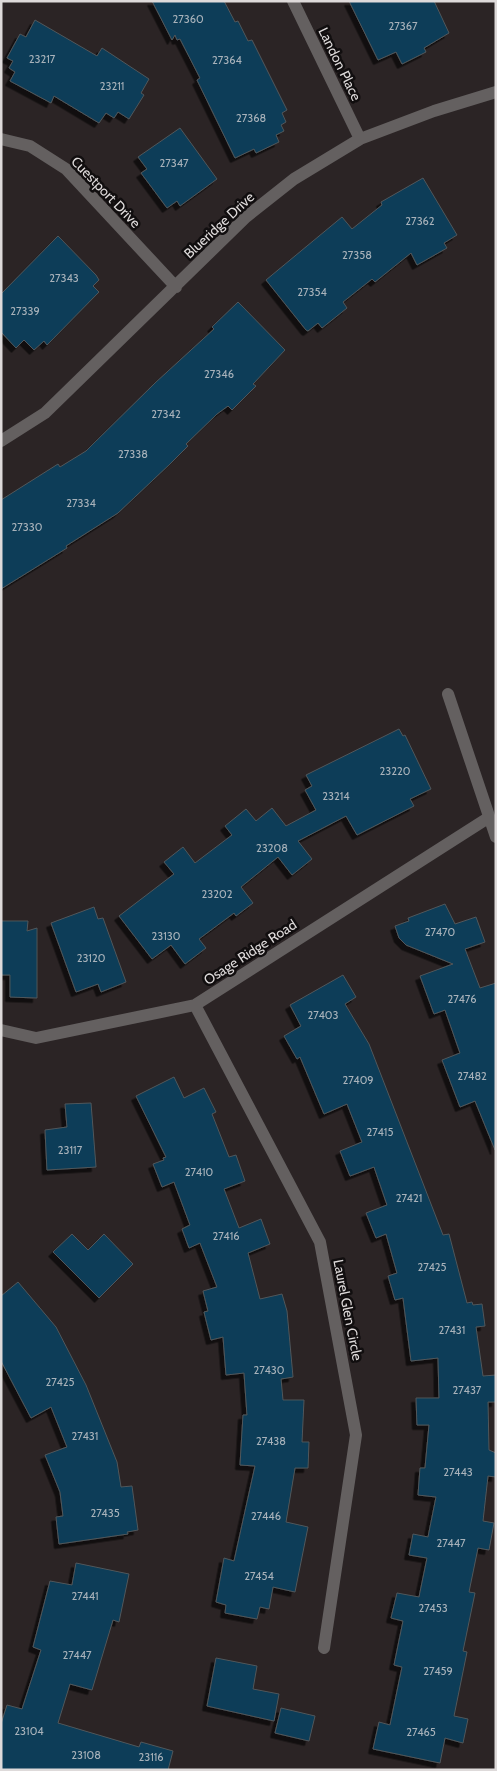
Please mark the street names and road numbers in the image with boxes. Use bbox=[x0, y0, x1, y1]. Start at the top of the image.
street label: Landon Place bbox=[315, 24, 365, 104]
street label: Cuestport Drive bbox=[67, 152, 145, 232]
street label: Blueridge Drive bbox=[180, 188, 258, 262]
street label: Osage Ridge Road bbox=[200, 915, 300, 989]
street label: Laurel Glen Circle bbox=[329, 1258, 367, 1362]

